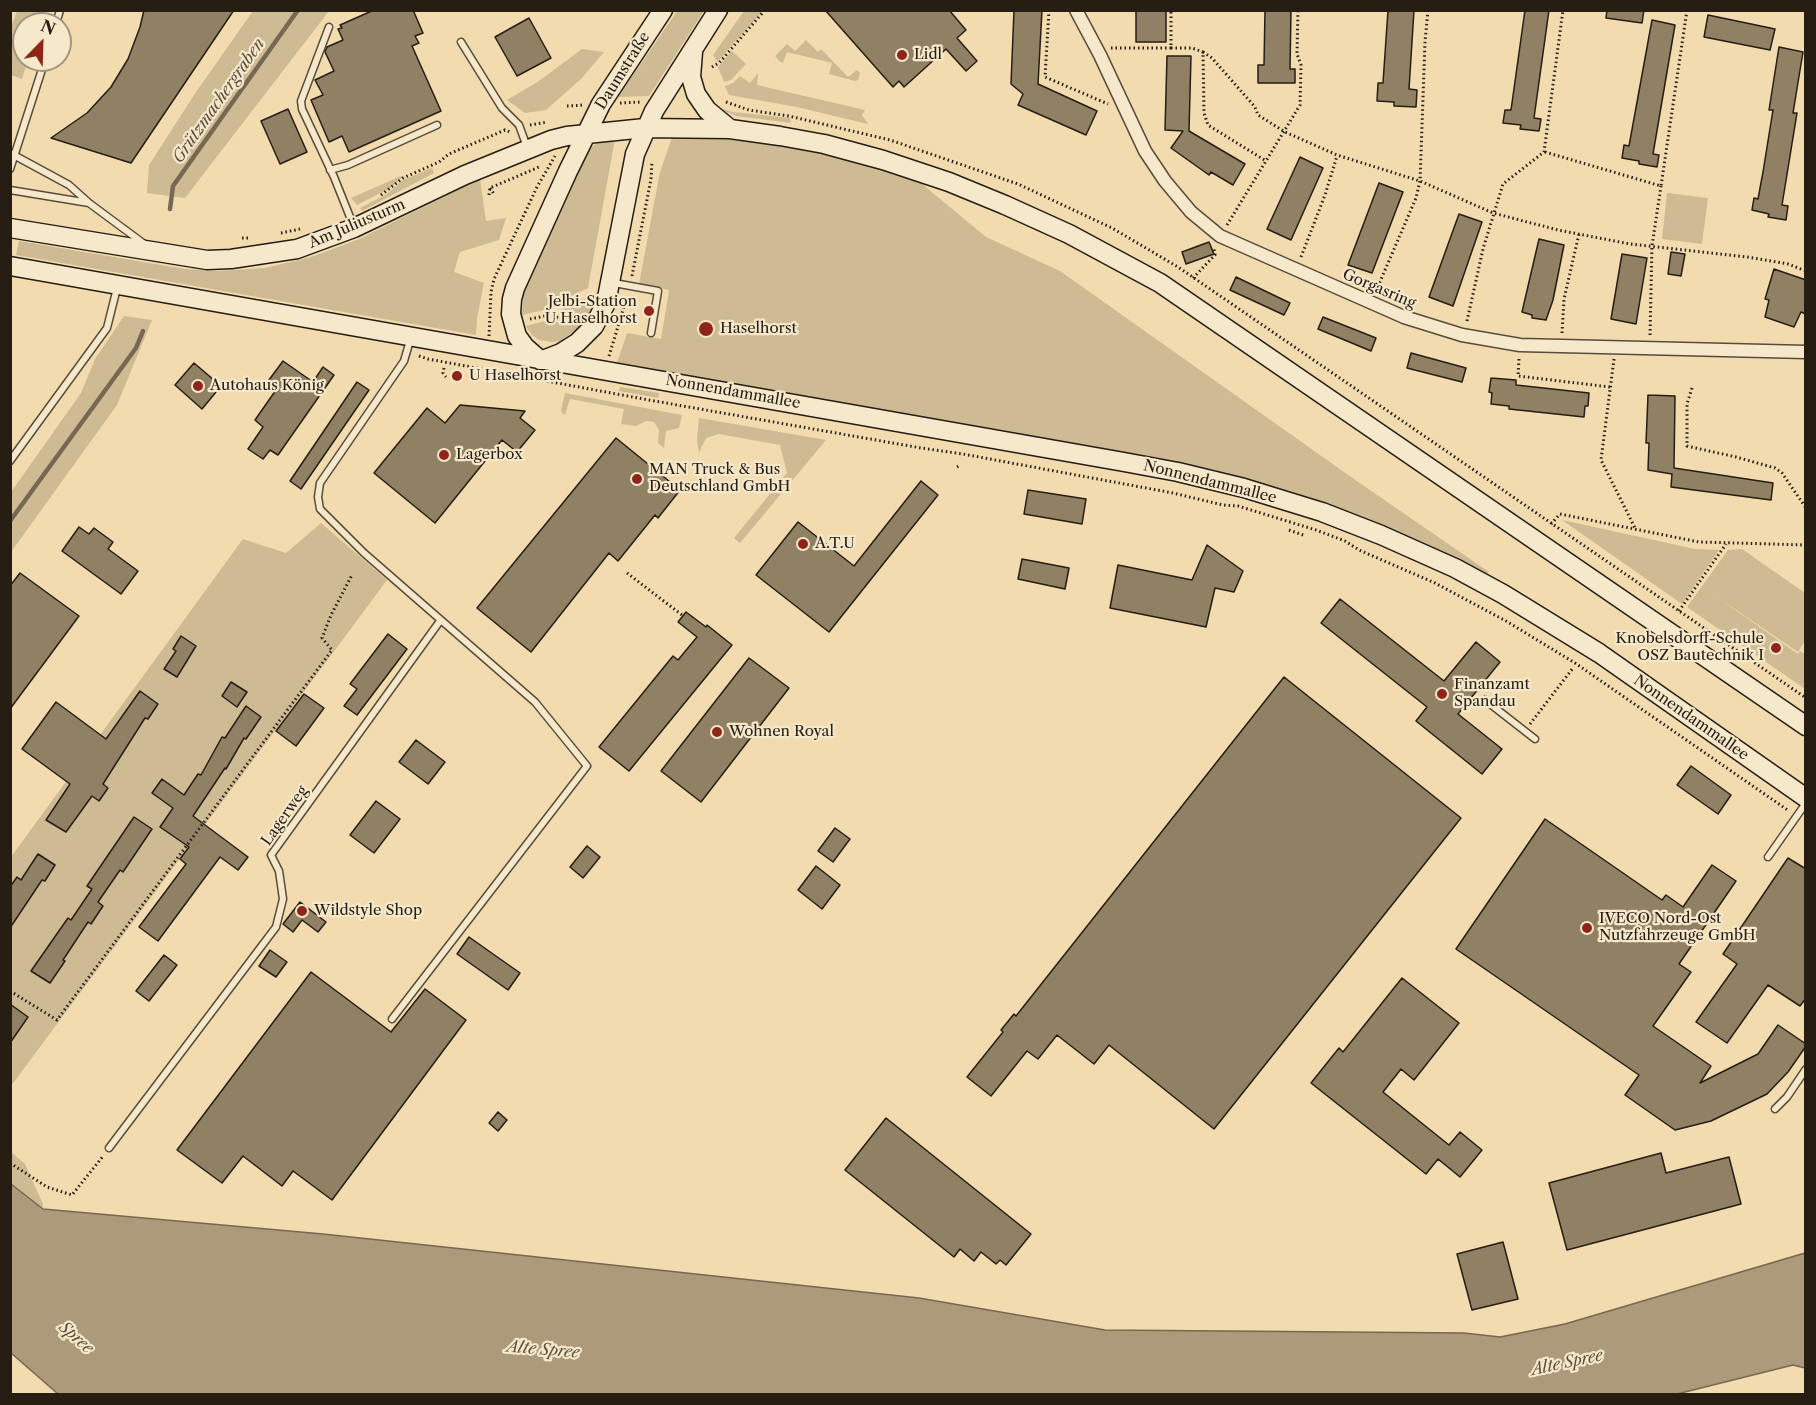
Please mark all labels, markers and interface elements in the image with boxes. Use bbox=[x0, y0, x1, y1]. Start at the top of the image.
north arrow bbox=[12, 12, 72, 72]
text: N bbox=[38, 15, 59, 39]
street label: Daumstraße bbox=[592, 29, 654, 113]
water label: Grützmachergraben bbox=[169, 35, 269, 167]
place label: Lidl bbox=[914, 46, 942, 64]
marker: Lidl bbox=[895, 48, 909, 62]
street label: Am Juliusturm bbox=[306, 196, 408, 252]
street label: Gorgasring bbox=[1340, 265, 1418, 313]
place label: Jelbi-Station U Haselhorst bbox=[545, 293, 637, 328]
marker: Jelbi-Station U Haselhorst bbox=[642, 304, 656, 318]
marker: Haselhorst bbox=[697, 320, 715, 338]
place label: Haselhorst bbox=[720, 320, 797, 338]
place label: U Haselhorst bbox=[469, 367, 561, 385]
marker: U Haselhorst bbox=[450, 369, 464, 383]
street label: Nonnendammallee bbox=[664, 371, 802, 413]
place label: Autohaus König bbox=[210, 377, 324, 395]
marker: Autohaus König bbox=[191, 379, 205, 393]
place label: Lagerbox bbox=[456, 446, 523, 464]
marker: Lagerbox bbox=[437, 448, 451, 462]
street label: Nonnendammallee bbox=[1142, 457, 1278, 507]
place label: MAN Truck & Bus Deutschland GmbH bbox=[649, 461, 790, 496]
marker: MAN Truck & Bus Deutschland GmbH bbox=[630, 472, 644, 486]
place label: A.T.U bbox=[815, 535, 855, 553]
marker: A.T.U bbox=[796, 537, 810, 551]
place label: Knobelsdorff-Schule OSZ Bautechnik I bbox=[1615, 630, 1764, 665]
marker: Knobelsdorff-Schule OSZ Bautechnik I bbox=[1769, 641, 1783, 655]
street label: Nonnendammallee bbox=[1630, 672, 1752, 764]
place label: Finanzamt Spandau bbox=[1454, 676, 1530, 711]
marker: Finanzamt Spandau bbox=[1435, 687, 1449, 701]
place label: Wohnen Royal bbox=[729, 723, 834, 741]
marker: Wohnen Royal bbox=[710, 725, 724, 739]
street label: Lagerweg bbox=[258, 783, 312, 849]
place label: Wildstyle Shop bbox=[314, 902, 422, 920]
marker: Wildstyle Shop bbox=[295, 904, 309, 918]
place label: IVECO Nord-Ost Nutzfahrzeuge GmbH bbox=[1599, 910, 1756, 945]
marker: IVECO Nord-Ost Nutzfahrzeuge GmbH bbox=[1580, 921, 1594, 935]
water label: Spree bbox=[55, 1318, 97, 1358]
water label: Alte Spree bbox=[506, 1337, 580, 1363]
water label: Alte Spree bbox=[1529, 1346, 1605, 1380]

